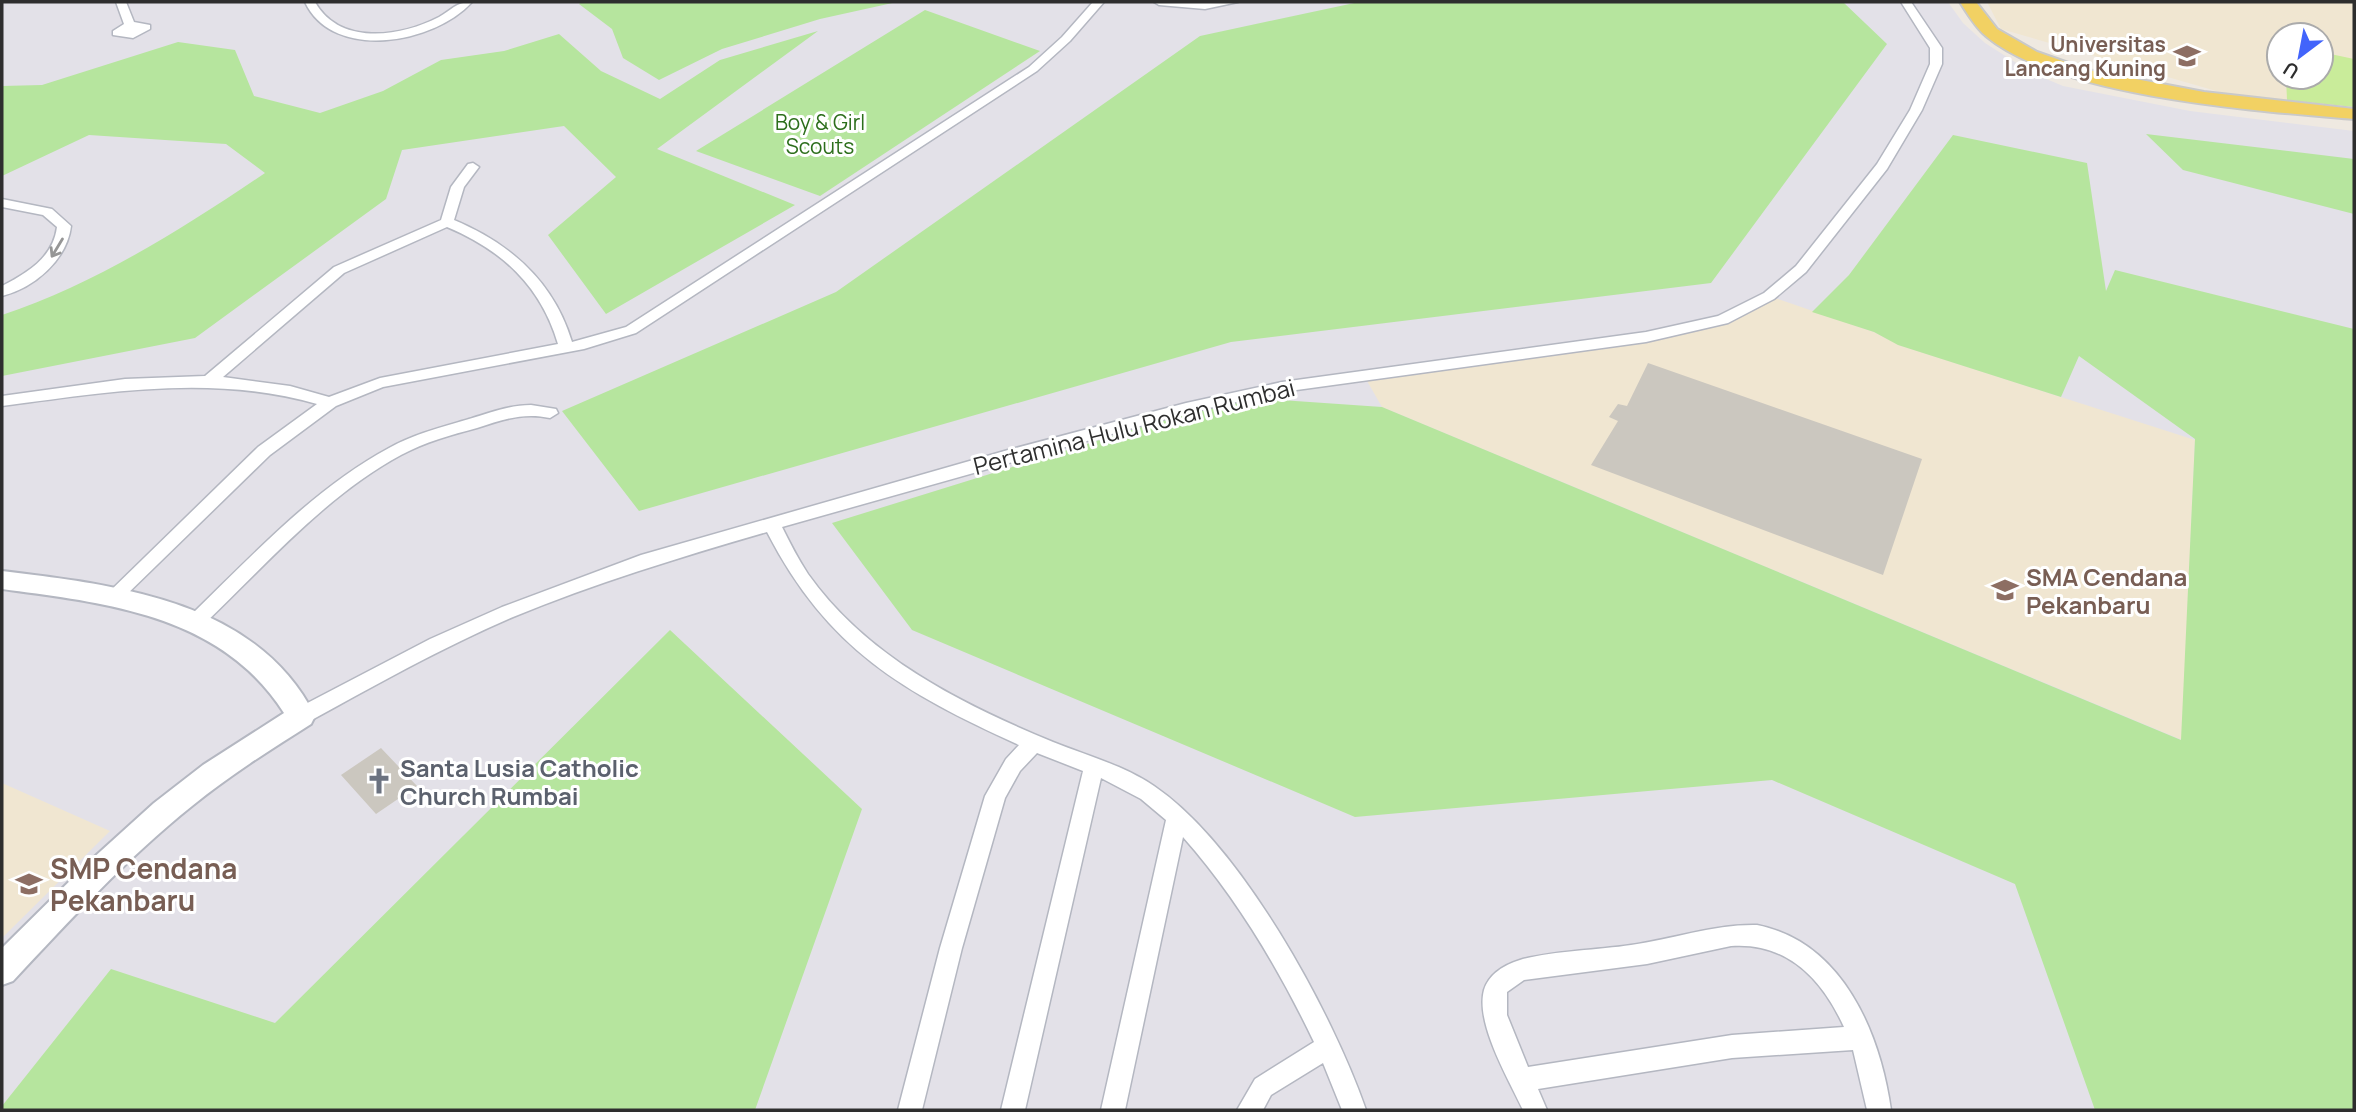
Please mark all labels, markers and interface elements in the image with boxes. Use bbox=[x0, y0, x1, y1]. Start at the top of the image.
north arrow bbox=[2265, 21, 2335, 91]
place label: Universitas Lancang Kuning bbox=[2004, 30, 2166, 82]
school or university icon: Universitas Lancang Kuning bbox=[2172, 41, 2202, 71]
text: U bbox=[2278, 56, 2304, 85]
park label: Boy & Girl Scouts bbox=[775, 108, 865, 160]
one-way arrow bbox=[50, 238, 64, 258]
street label: Pertamina Hulu Rokan Rumbai bbox=[970, 370, 1298, 482]
place label: SMA Cendana Pekanbaru bbox=[2026, 560, 2187, 621]
school or university icon: SMA Cendana Pekanbaru bbox=[1990, 575, 2020, 605]
place label: Santa Lusia Catholic Church Rumbai bbox=[400, 751, 639, 812]
church icon: Santa Lusia Catholic Church Rumbai bbox=[364, 766, 394, 796]
place label: SMP Cendana Pekanbaru bbox=[50, 849, 237, 919]
school or university icon: SMP Cendana Pekanbaru bbox=[14, 869, 44, 899]

